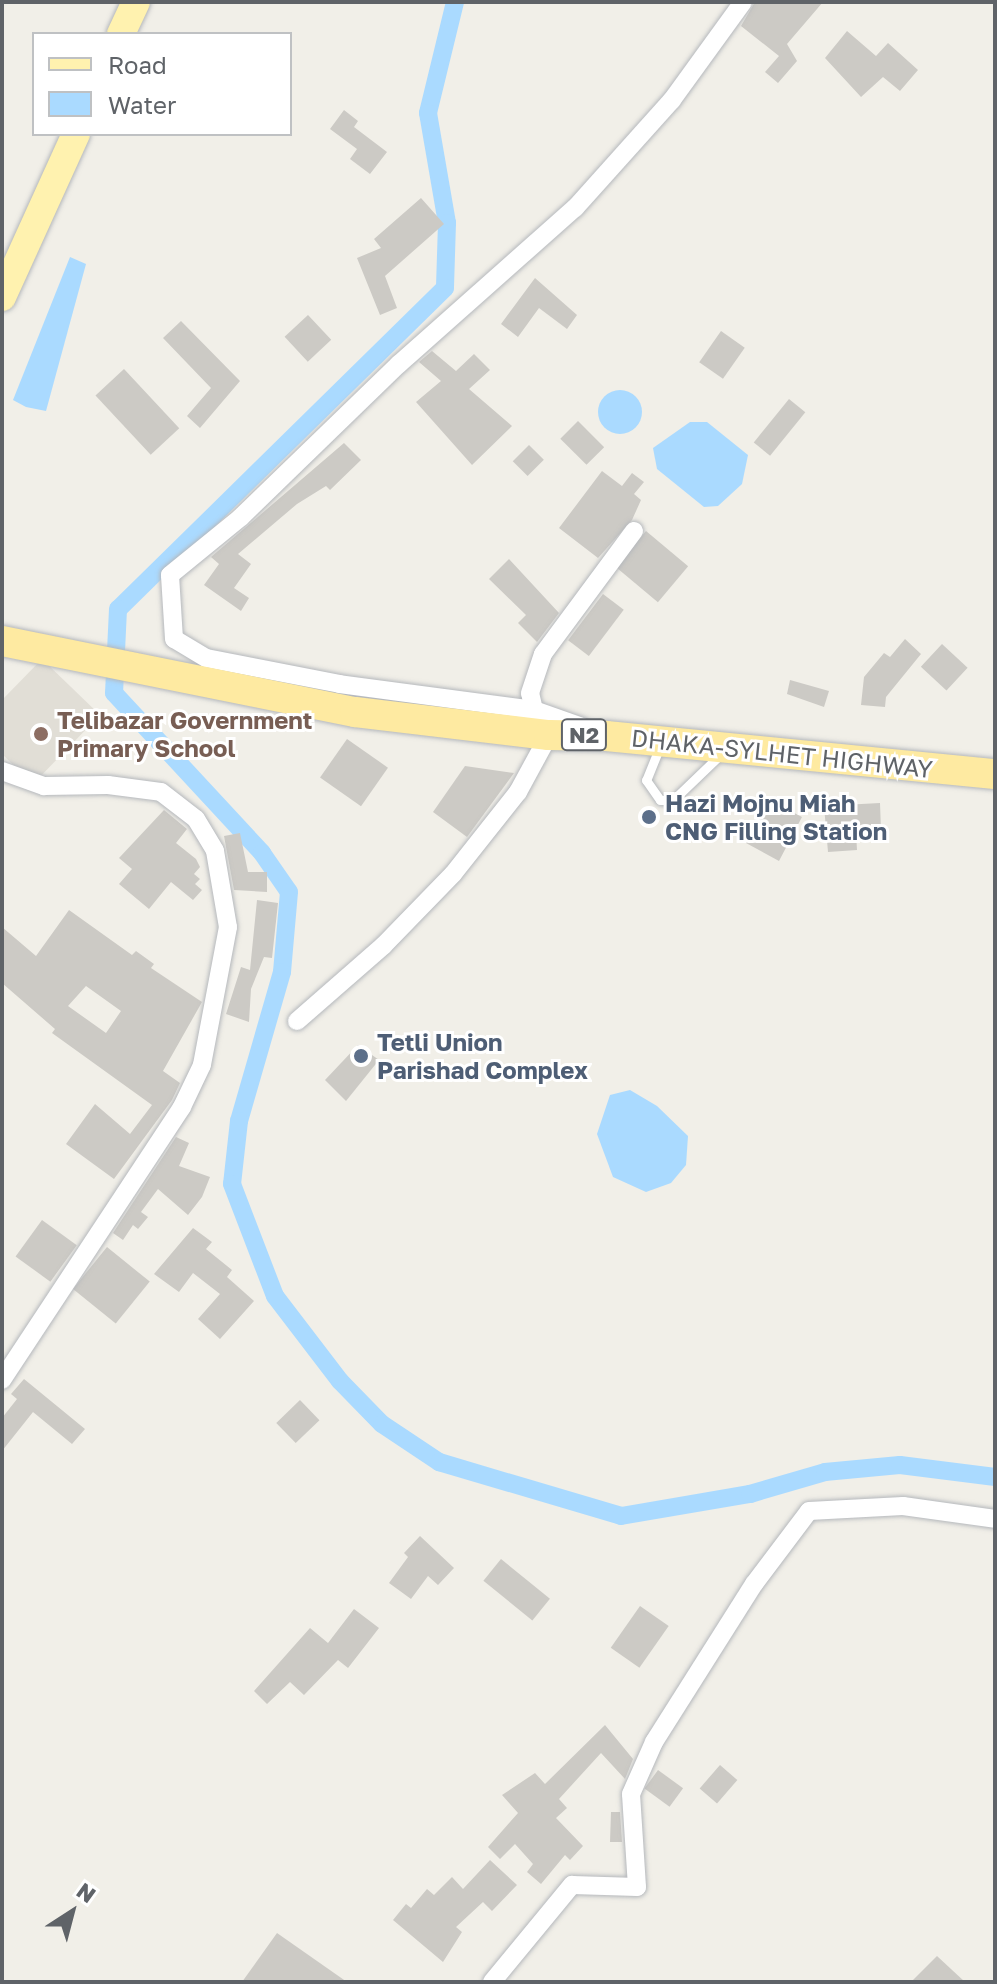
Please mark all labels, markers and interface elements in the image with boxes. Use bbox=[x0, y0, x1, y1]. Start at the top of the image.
legend bbox=[32, 32, 292, 136]
text: Road bbox=[108, 50, 167, 79]
text: Water bbox=[108, 90, 176, 119]
place label: Telibazar Government Primary School bbox=[57, 706, 312, 762]
road number: N2 bbox=[560, 717, 608, 753]
street label: DHAKA-SYLHET HIGHWAY bbox=[630, 723, 934, 783]
marker: Telibazar Government Primary School bbox=[32, 725, 50, 743]
place label: Hazi Mojnu Miah CNG Filling Station bbox=[665, 789, 887, 845]
marker: Hazi Mojnu Miah CNG Filling Station bbox=[640, 808, 658, 826]
place label: Tetli Union Parishad Complex bbox=[377, 1028, 588, 1084]
marker: Tetli Union Parishad Complex bbox=[352, 1047, 370, 1065]
north arrow bbox=[32, 1872, 112, 1952]
text: N bbox=[72, 1876, 101, 1908]

